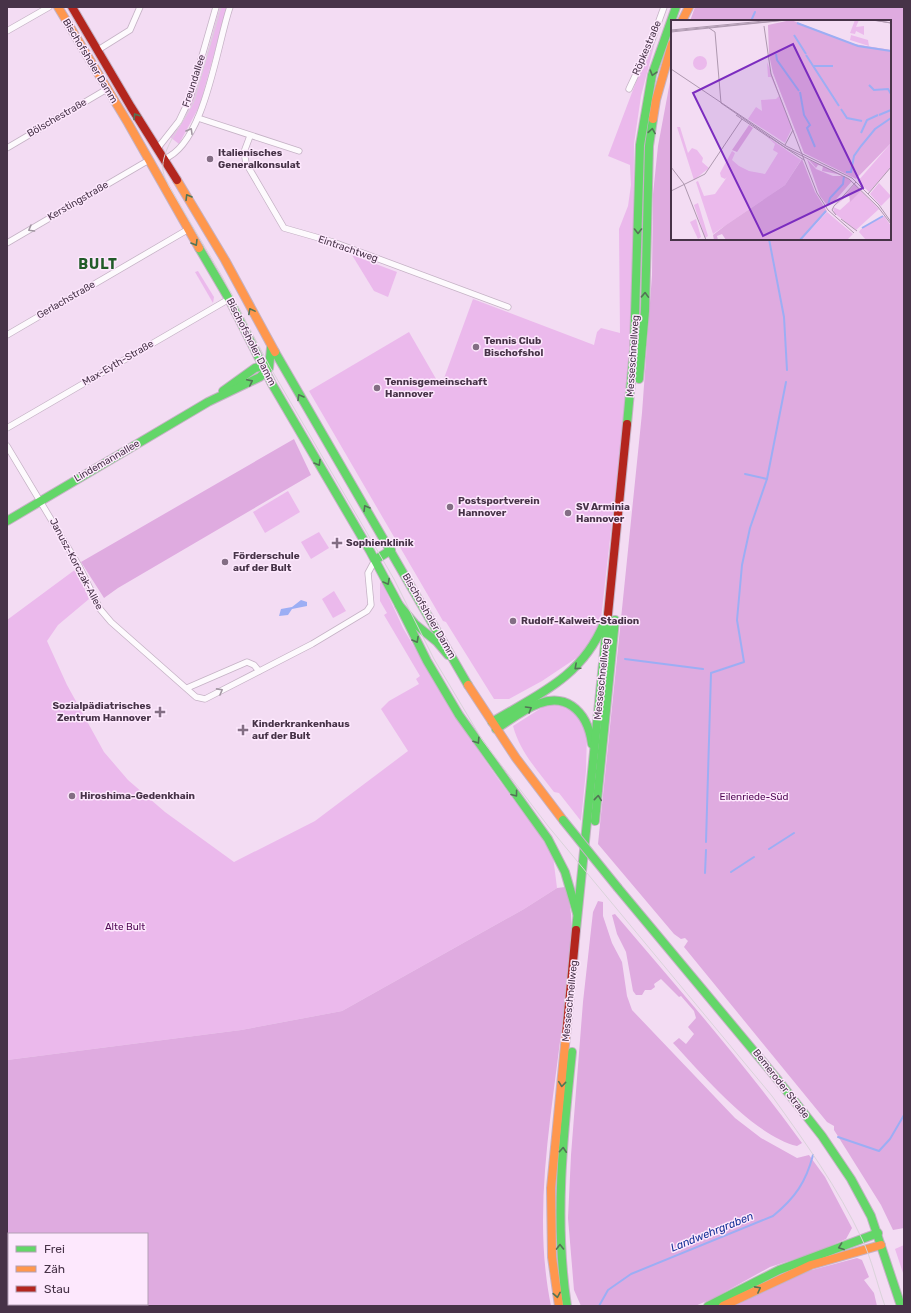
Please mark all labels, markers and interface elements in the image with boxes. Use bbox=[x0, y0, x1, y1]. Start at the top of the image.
street label: Bischofsholer Damm bbox=[60, 17, 120, 106]
street label: Röpkestraße bbox=[630, 18, 664, 77]
inset map bbox=[671, 20, 891, 240]
street label: Freundallee bbox=[180, 53, 208, 109]
one-way arrow bbox=[649, 69, 658, 76]
street label: Bölschestraße bbox=[25, 96, 89, 140]
one-way arrow bbox=[134, 113, 141, 120]
one-way arrow bbox=[186, 128, 193, 136]
one-way arrow bbox=[647, 128, 656, 134]
place label: Italienisches Generalkonsulat bbox=[218, 147, 301, 171]
marker: Italienisches Generalkonsulat bbox=[205, 154, 215, 164]
street label: Kerstingstraße bbox=[45, 179, 111, 223]
one-way arrow bbox=[185, 194, 192, 201]
one-way arrow bbox=[28, 224, 35, 232]
one-way arrow bbox=[634, 228, 642, 234]
street label: Eintrachtweg bbox=[316, 233, 380, 265]
one-way arrow bbox=[191, 239, 198, 246]
district label: BULT bbox=[78, 256, 118, 273]
street label: Gerlachstraße bbox=[35, 278, 98, 322]
one-way arrow bbox=[641, 292, 649, 298]
street label: Bischofsholer Damm bbox=[224, 296, 278, 388]
one-way arrow bbox=[249, 307, 256, 315]
street label: Messeschnellweg bbox=[624, 315, 642, 397]
place label: Tennis Club Bischofshol bbox=[484, 335, 543, 359]
street label: Max-Eyth-Straße bbox=[80, 338, 156, 388]
marker: Tennis Club Bischofshol bbox=[471, 342, 481, 352]
place label: Tennisgemeinschaft Hannover bbox=[385, 376, 487, 400]
one-way arrow bbox=[245, 379, 253, 387]
marker: Tennisgemeinschaft Hannover bbox=[372, 383, 382, 393]
one-way arrow bbox=[297, 394, 305, 401]
street label: Lindemannallee bbox=[72, 437, 142, 485]
one-way arrow bbox=[314, 459, 321, 466]
place label: Postsportverein Hannover bbox=[458, 495, 540, 519]
place label: SV Arminia Hannover bbox=[576, 501, 630, 525]
marker: Postsportverein Hannover bbox=[445, 502, 455, 512]
one-way arrow bbox=[364, 505, 371, 512]
marker: SV Arminia Hannover bbox=[563, 508, 573, 518]
street label: Janusz-Korczak-Allee bbox=[47, 516, 105, 612]
marker: Sophienklinik bbox=[331, 537, 343, 549]
place label: Sophienklinik bbox=[346, 537, 414, 549]
place label: Förderschule auf der Bult bbox=[233, 550, 300, 574]
marker: Förderschule auf der Bult bbox=[220, 557, 230, 567]
street label: Bischofsholer Damm bbox=[400, 571, 458, 661]
one-way arrow bbox=[383, 578, 390, 585]
place label: Rudolf-Kalweit-Stadion bbox=[521, 615, 639, 627]
marker: Rudolf-Kalweit-Stadion bbox=[508, 616, 518, 626]
one-way arrow bbox=[412, 636, 419, 643]
street label: Messeschnellweg bbox=[592, 638, 612, 720]
one-way arrow bbox=[574, 663, 582, 670]
one-way arrow bbox=[216, 689, 223, 696]
place label: Sozialpädiatrisches Zentrum Hannover bbox=[52, 700, 151, 724]
marker: Sozialpädiatrisches Zentrum Hannover bbox=[154, 706, 166, 718]
one-way arrow bbox=[525, 707, 532, 714]
place label: Kinderkrankenhaus auf der Bult bbox=[252, 718, 350, 742]
marker: Kinderkrankenhaus auf der Bult bbox=[237, 724, 249, 736]
one-way arrow bbox=[472, 737, 479, 744]
one-way arrow bbox=[510, 789, 517, 796]
place label: Hiroshima-Gedenkhain bbox=[80, 790, 195, 802]
marker: Hiroshima-Gedenkhain bbox=[67, 791, 77, 801]
park label: Eilenriede-Süd bbox=[720, 791, 788, 803]
one-way arrow bbox=[593, 795, 602, 801]
park label: Alte Bult bbox=[105, 921, 145, 933]
street label: Messeschnellweg bbox=[560, 960, 580, 1042]
street label: Bemeroder Straße bbox=[750, 1047, 812, 1121]
one-way arrow bbox=[558, 1081, 567, 1087]
one-way arrow bbox=[559, 1147, 568, 1153]
water label: Landwehrgraben bbox=[669, 1209, 756, 1254]
legend bbox=[8, 1233, 148, 1305]
text: Frei bbox=[44, 1242, 65, 1256]
one-way arrow bbox=[838, 1242, 845, 1251]
one-way arrow bbox=[555, 1244, 564, 1250]
text: Zäh bbox=[44, 1262, 65, 1276]
text: Stau bbox=[44, 1282, 70, 1296]
one-way arrow bbox=[754, 1286, 761, 1294]
one-way arrow bbox=[552, 1292, 561, 1298]

